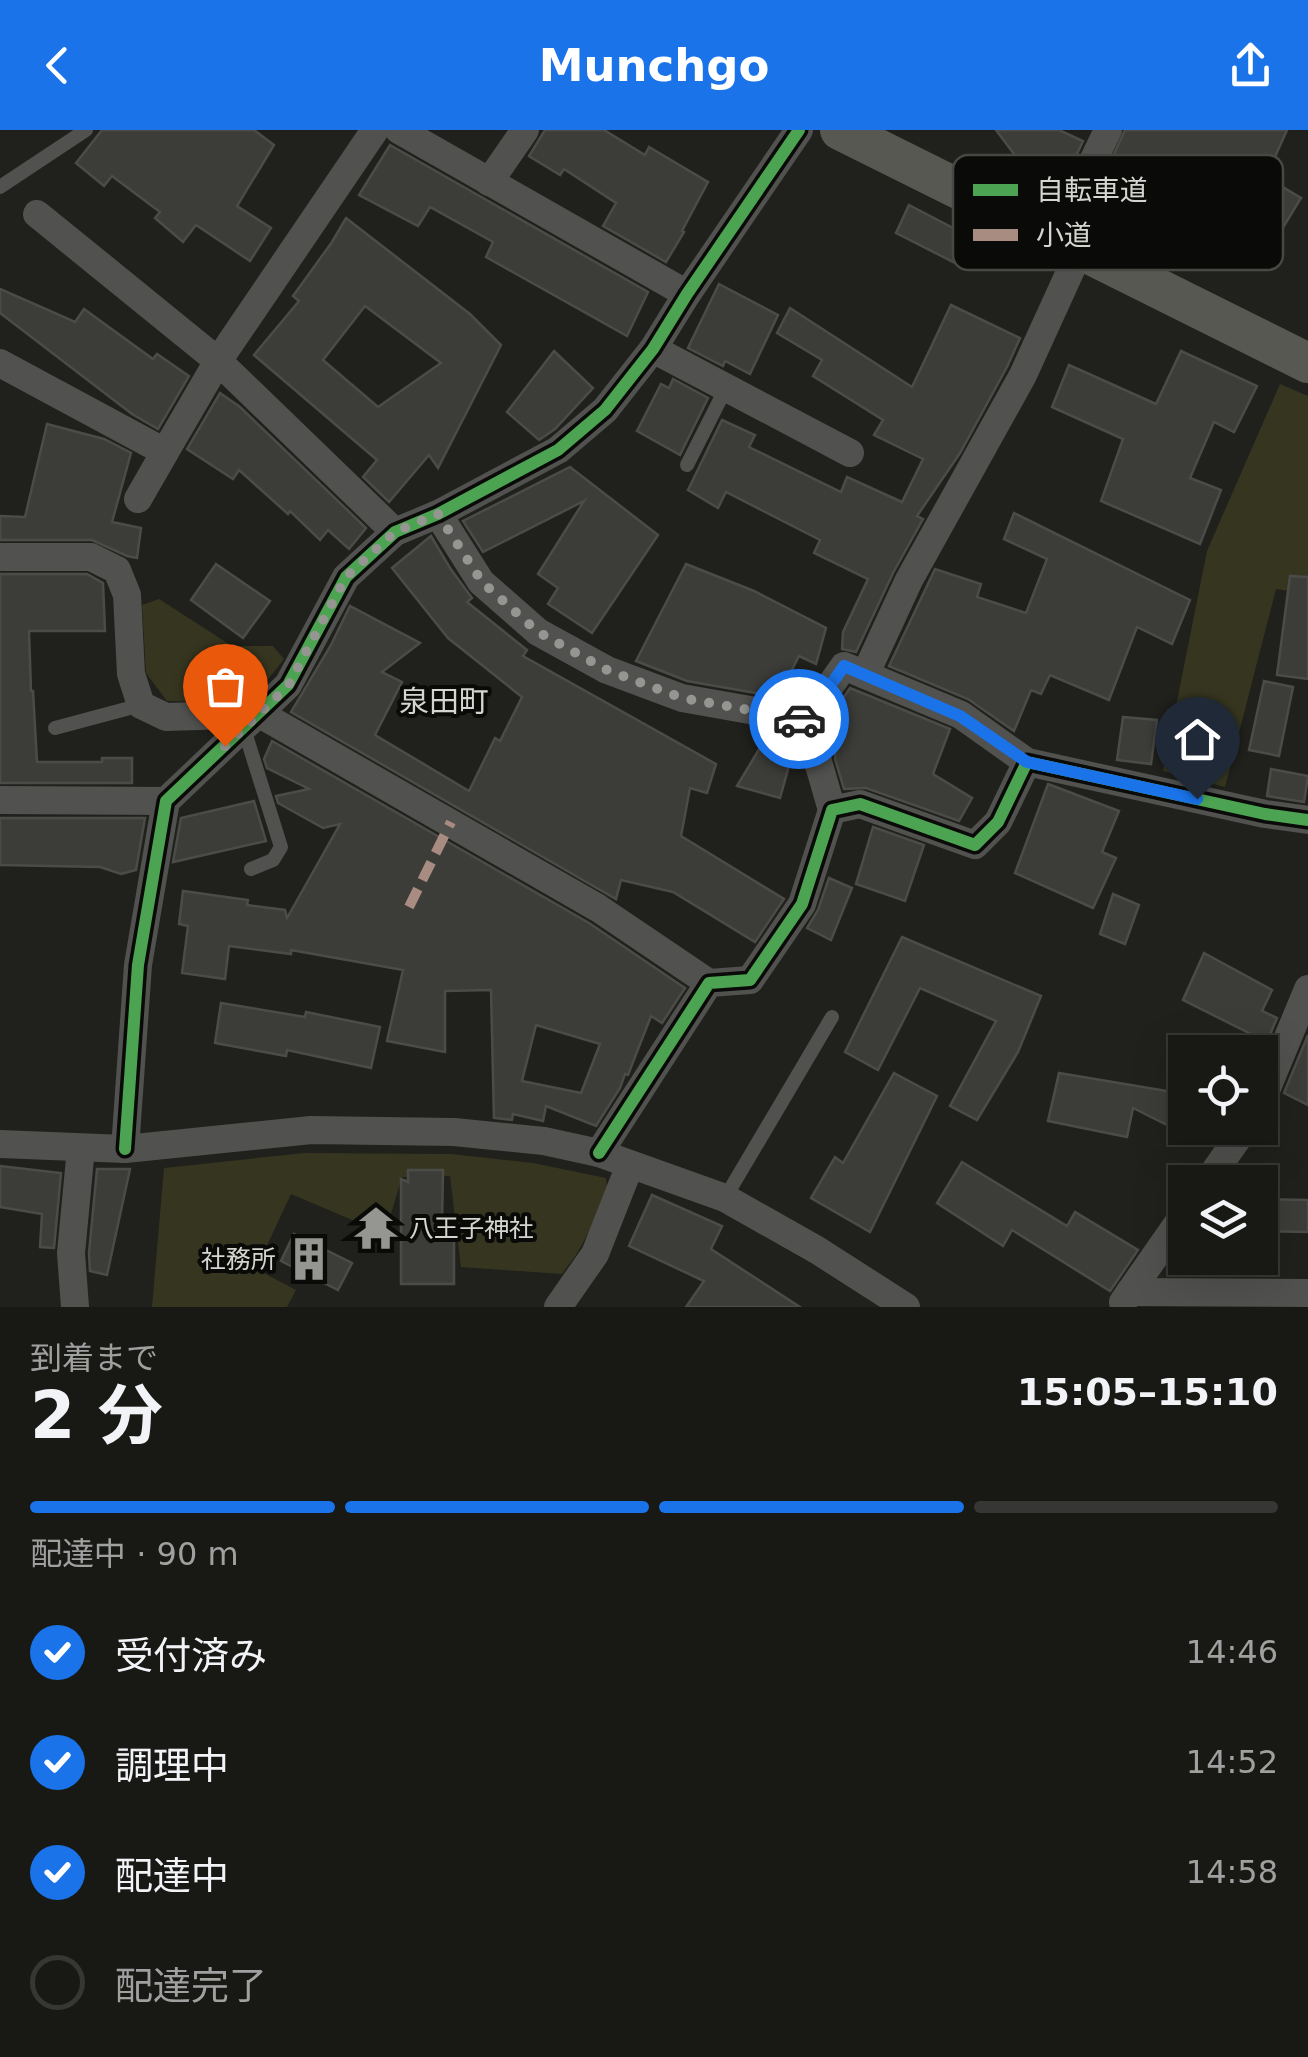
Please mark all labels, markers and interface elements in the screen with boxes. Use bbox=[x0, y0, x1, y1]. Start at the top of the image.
icon: back bbox=[30, 38, 85, 93]
icon: share bbox=[1223, 38, 1278, 93]
text: Munchgo bbox=[539, 39, 769, 92]
legend bbox=[953, 155, 1283, 270]
text: 自転車道 bbox=[1036, 174, 1148, 207]
text: 小道 bbox=[1036, 219, 1092, 252]
pin bbox=[183, 644, 268, 747]
icon: bag bbox=[198, 659, 253, 714]
courier bbox=[749, 669, 849, 769]
district label: 泉田町 bbox=[399, 684, 489, 719]
icon: car bbox=[772, 692, 827, 747]
pin bbox=[1155, 697, 1240, 800]
icon: home bbox=[1170, 712, 1225, 767]
map controls bbox=[1168, 1035, 1278, 1275]
button: locate bbox=[1168, 1035, 1278, 1145]
button: layers bbox=[1168, 1165, 1278, 1275]
temple icon: 八王子神社 bbox=[352, 1204, 400, 1252]
place label: 八王子神社 bbox=[409, 1214, 534, 1243]
building icon: 社務所 bbox=[285, 1235, 333, 1283]
place label: 社務所 bbox=[201, 1245, 276, 1274]
text: 到着まで bbox=[30, 1339, 158, 1377]
text: 15:05–15:10 bbox=[1017, 1370, 1278, 1414]
text: 2 分 bbox=[30, 1378, 163, 1453]
text: 配達中 · 90 m bbox=[30, 1535, 239, 1573]
icon: check bbox=[30, 1625, 85, 1680]
text: 14:46 bbox=[1186, 1633, 1278, 1671]
text: 受付済み bbox=[115, 1634, 267, 1678]
icon: check bbox=[30, 1735, 85, 1790]
text: 14:52 bbox=[1186, 1743, 1278, 1781]
text: 調理中 bbox=[115, 1744, 229, 1788]
icon: check bbox=[30, 1845, 85, 1900]
text: 14:58 bbox=[1186, 1853, 1278, 1891]
text: 配達中 bbox=[115, 1854, 229, 1898]
text: 配達完了 bbox=[115, 1964, 267, 2008]

